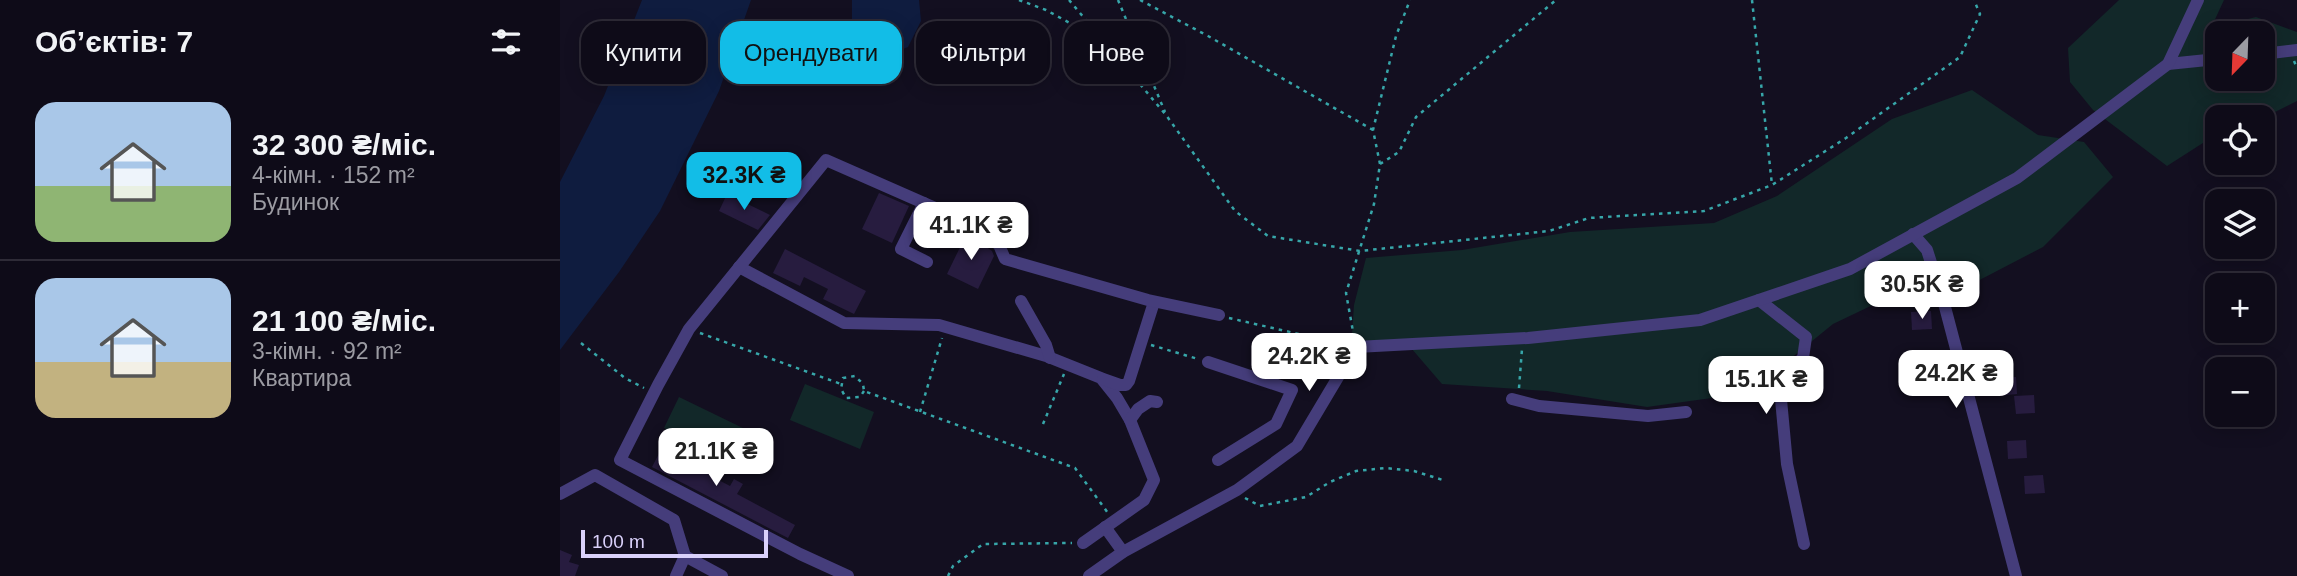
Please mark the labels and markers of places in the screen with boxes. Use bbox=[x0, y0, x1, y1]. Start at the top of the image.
pin: 32.3K ₴ bbox=[679, 152, 809, 212]
pin: 41.1K ₴ bbox=[906, 202, 1036, 262]
pin: 30.5K ₴ bbox=[1857, 262, 1987, 321]
pin: 24.2K ₴ bbox=[1244, 334, 1374, 393]
pin: 24.2K ₴ bbox=[1891, 350, 2021, 410]
pin: 15.1K ₴ bbox=[1701, 356, 1831, 416]
pin: 21.1K ₴ bbox=[651, 428, 781, 488]

